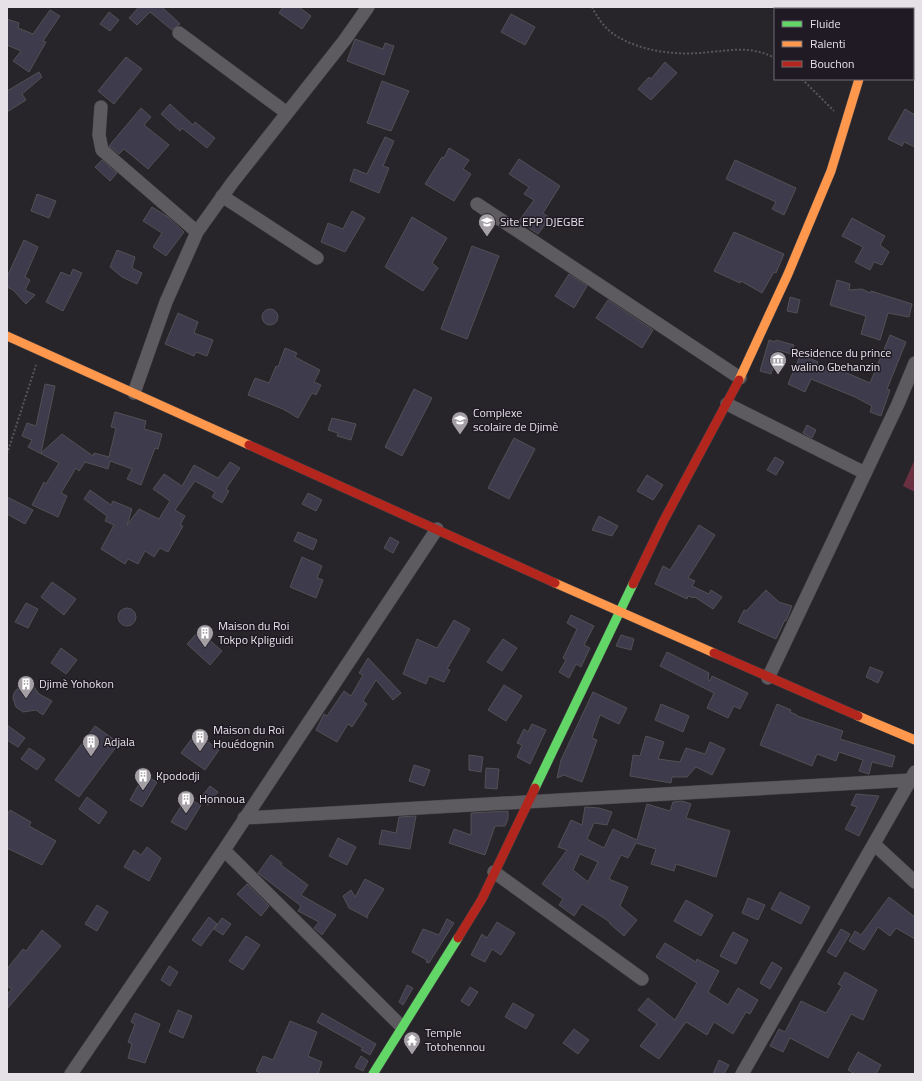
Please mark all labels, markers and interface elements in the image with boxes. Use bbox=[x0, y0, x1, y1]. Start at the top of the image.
legend bbox=[774, 8, 914, 80]
text: Fluide bbox=[810, 14, 841, 33]
text: Ralenti bbox=[810, 34, 845, 53]
text: Bouchon bbox=[810, 54, 855, 73]
school or university icon: Site EPP DJEGBE bbox=[477, 212, 497, 237]
place label: Site EPP DJEGBE bbox=[500, 212, 585, 231]
place label: Residence du prince walino Gbehanzin bbox=[791, 343, 891, 376]
museum icon: Residence du prince walino Gbehanzin bbox=[768, 350, 788, 375]
place label: Complexe scolaire de Djimè bbox=[473, 403, 558, 436]
school or university icon: Complexe scolaire de Djimè bbox=[450, 410, 470, 435]
place label: Maison du Roi Tokpo Kpliguidi bbox=[218, 616, 293, 649]
building icon: Maison du Roi Tokpo Kpliguidi bbox=[195, 623, 215, 648]
building icon: Djimè Yohokon bbox=[16, 674, 36, 699]
place label: Djimè Yohokon bbox=[39, 674, 114, 693]
place label: Maison du Roi Houédognin bbox=[213, 720, 284, 753]
building icon: Maison du Roi Houédognin bbox=[190, 727, 210, 752]
building icon: Adjala bbox=[81, 732, 101, 757]
place label: Adjala bbox=[104, 732, 135, 751]
building icon: Kpododji bbox=[133, 766, 153, 791]
place label: Kpododji bbox=[156, 766, 200, 785]
building icon: Honnoua bbox=[176, 789, 196, 814]
place label: Honnoua bbox=[199, 789, 245, 808]
place label: Temple Totohennou bbox=[425, 1023, 485, 1056]
temple icon: Temple Totohennou bbox=[402, 1030, 422, 1055]

